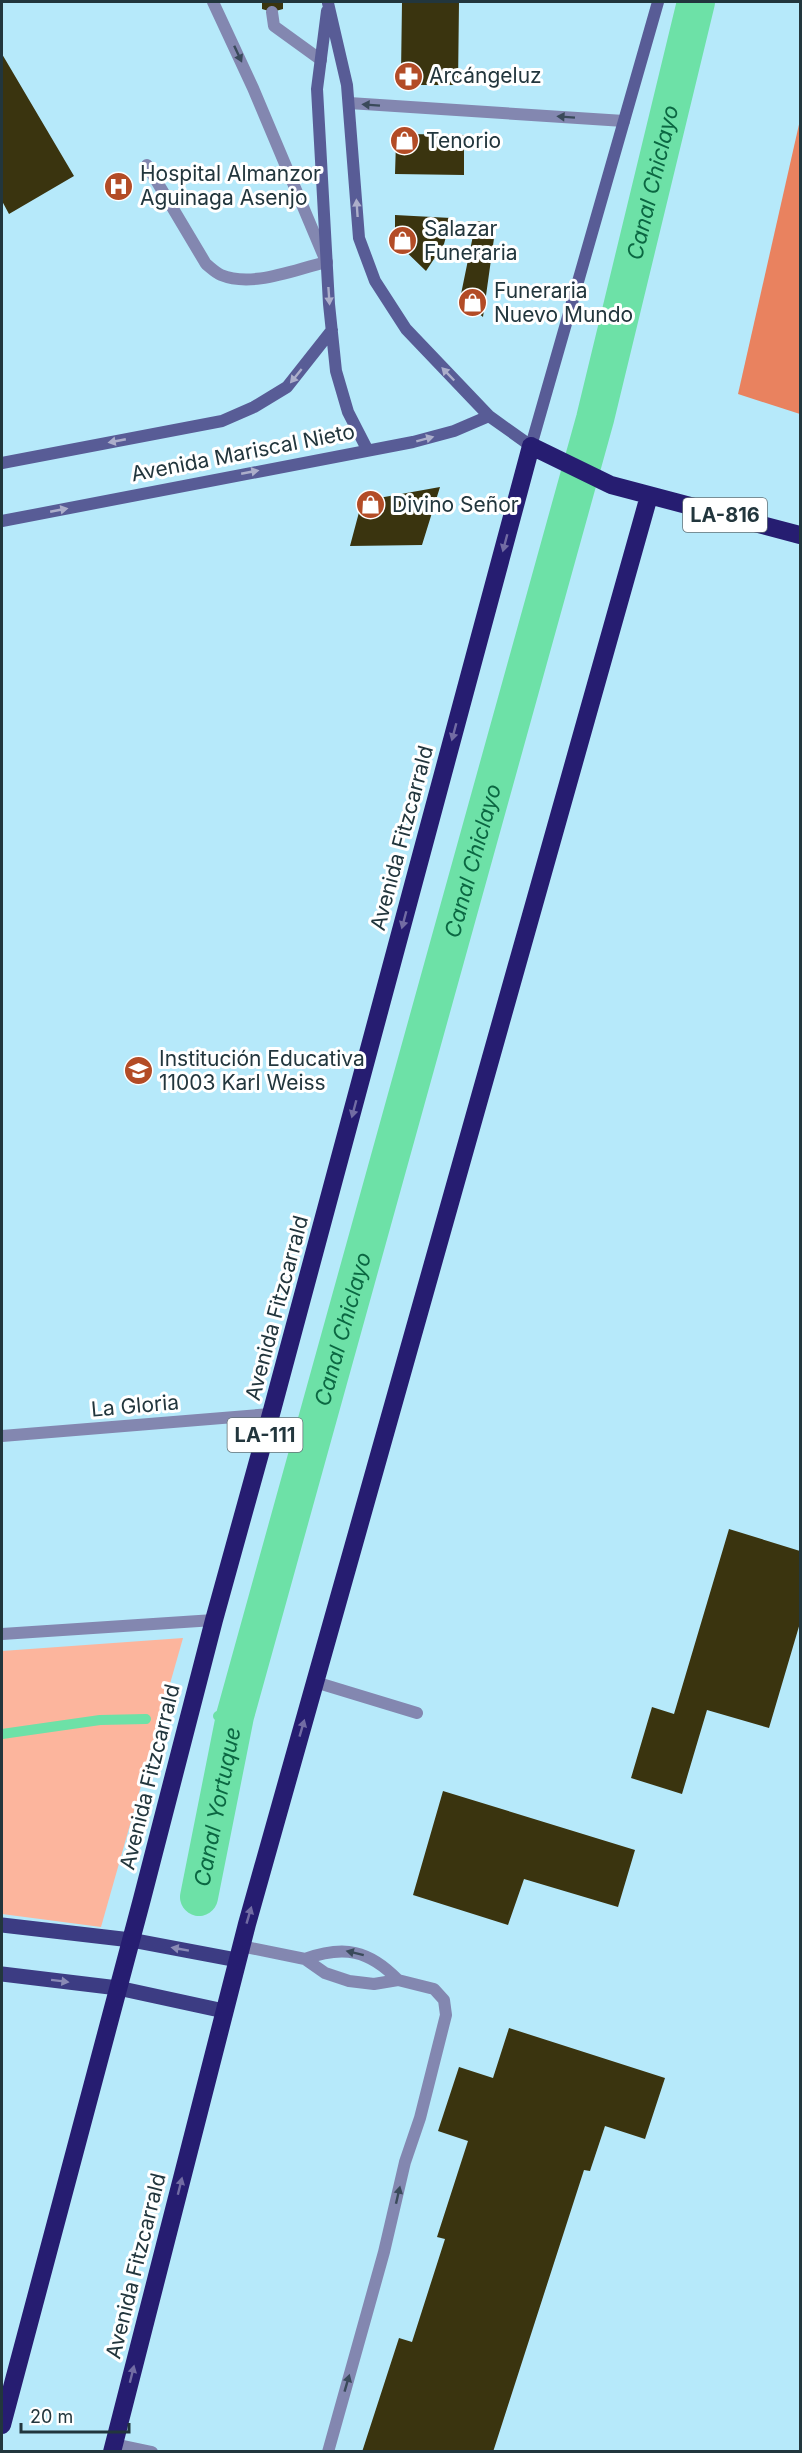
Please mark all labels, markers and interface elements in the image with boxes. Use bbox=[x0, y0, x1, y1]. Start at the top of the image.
one-way arrow bbox=[233, 46, 242, 63]
pharmacy icon: Arcángeluz bbox=[392, 60, 424, 92]
place label: Arcángeluz bbox=[429, 63, 542, 88]
one-way arrow bbox=[362, 100, 381, 109]
water label: Canal Chiclayo bbox=[621, 102, 684, 262]
one-way arrow bbox=[556, 113, 575, 122]
shop icon: Tenorio bbox=[389, 125, 421, 157]
place label: Tenorio bbox=[426, 128, 501, 153]
place label: Hospital Almanzor Aguinaga Asenjo bbox=[140, 161, 321, 210]
hospital icon: Hospital Almanzor Aguinaga Asenjo bbox=[103, 170, 135, 202]
one-way arrow bbox=[352, 198, 361, 217]
place label: Salazar Funeraria bbox=[424, 216, 518, 265]
shop icon: Salazar Funeraria bbox=[387, 225, 419, 257]
place label: Funeraria Nuevo Mundo bbox=[494, 278, 633, 327]
one-way arrow bbox=[324, 286, 333, 305]
shop icon: Funeraria Nuevo Mundo bbox=[457, 287, 489, 319]
one-way arrow bbox=[442, 367, 456, 381]
one-way arrow bbox=[290, 368, 303, 384]
street label: Avenida Mariscal Nieto bbox=[129, 419, 357, 486]
one-way arrow bbox=[416, 433, 434, 443]
one-way arrow bbox=[107, 437, 126, 446]
one-way arrow bbox=[241, 467, 260, 476]
shop icon: Divino Señor bbox=[355, 489, 387, 521]
place label: Divino Señor bbox=[392, 492, 519, 517]
road number: LA-816 bbox=[683, 498, 767, 532]
one-way arrow bbox=[50, 505, 69, 514]
one-way arrow bbox=[499, 534, 509, 553]
one-way arrow bbox=[449, 723, 459, 741]
street label: Avenida Fitzcarrald bbox=[365, 743, 438, 933]
water label: Canal Chiclayo bbox=[439, 781, 506, 941]
one-way arrow bbox=[399, 911, 408, 929]
place label: Institución Educativa 11003 Karl Weiss bbox=[159, 1046, 365, 1095]
school or university icon: Institución Educativa 11003 Karl Weiss bbox=[122, 1055, 154, 1087]
one-way arrow bbox=[348, 1099, 358, 1118]
street label: Avenida Fitzcarrald bbox=[240, 1213, 313, 1403]
water label: Canal Chiclayo bbox=[309, 1249, 376, 1409]
street label: La Gloria bbox=[90, 1389, 180, 1422]
road number: LA-111 bbox=[228, 1418, 302, 1452]
street label: Avenida Fitzcarrald bbox=[114, 1682, 185, 1872]
one-way arrow bbox=[298, 1719, 307, 1737]
water label: Canal Yortuque bbox=[188, 1725, 246, 1889]
one-way arrow bbox=[245, 1906, 254, 1924]
one-way arrow bbox=[170, 1944, 189, 1953]
one-way arrow bbox=[346, 1947, 365, 1957]
one-way arrow bbox=[50, 1976, 69, 1986]
street label: Avenida Fitzcarrald bbox=[100, 2171, 171, 2361]
one-way arrow bbox=[175, 2176, 185, 2195]
one-way arrow bbox=[393, 2186, 403, 2204]
one-way arrow bbox=[127, 2365, 137, 2384]
one-way arrow bbox=[343, 2374, 352, 2392]
scale bar bbox=[21, 2396, 129, 2434]
text: 20 m bbox=[30, 2406, 73, 2427]

